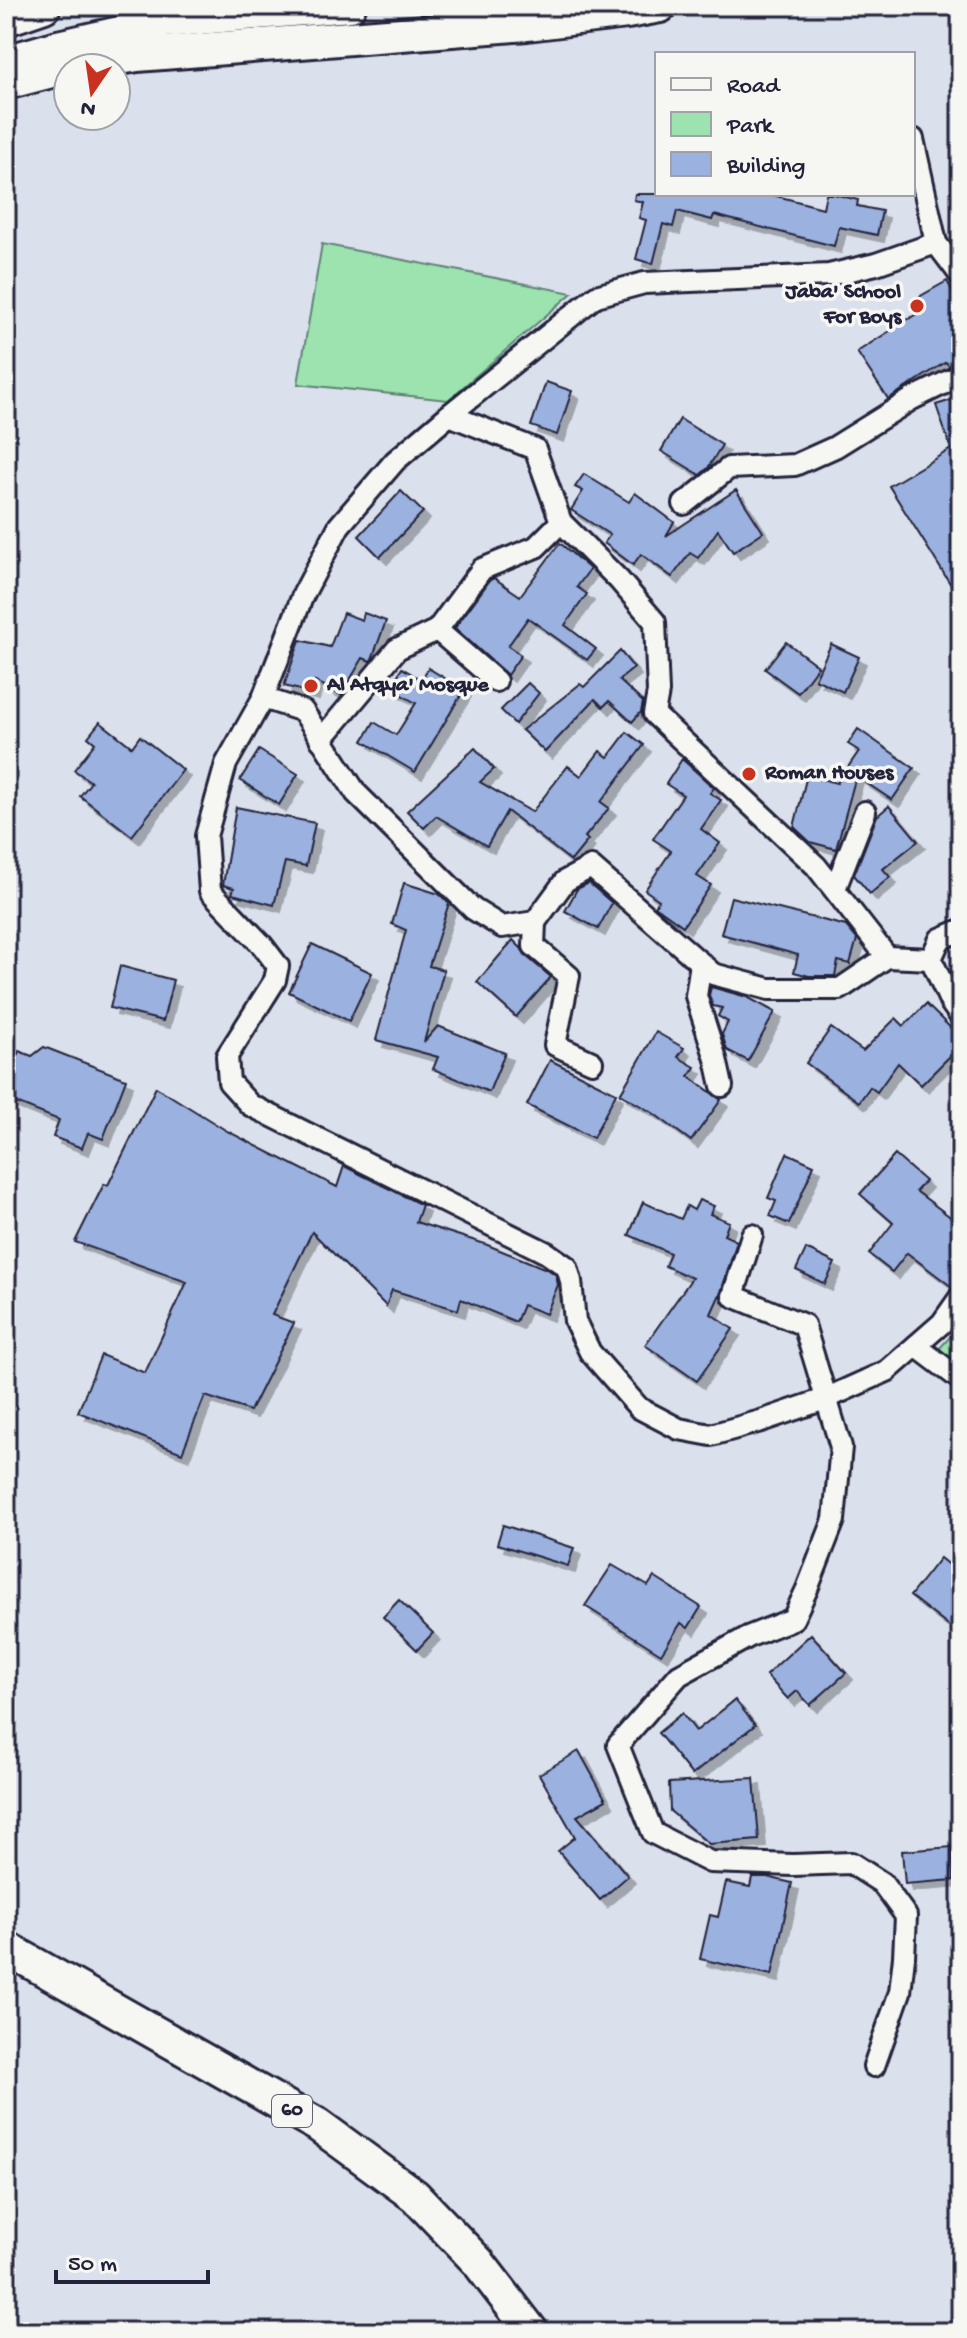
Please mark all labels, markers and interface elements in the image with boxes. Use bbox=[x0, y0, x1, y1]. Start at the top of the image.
north arrow bbox=[52, 52, 132, 132]
legend bbox=[655, 52, 915, 196]
text: Road bbox=[727, 73, 781, 102]
text: N bbox=[78, 93, 98, 122]
text: Park bbox=[726, 113, 775, 142]
text: Building bbox=[726, 153, 805, 182]
place label: Jaba' School For Boys bbox=[784, 280, 903, 331]
marker: Jaba' School For Boys bbox=[908, 297, 926, 315]
place label: Al Atqya' Mosque bbox=[326, 673, 489, 699]
marker: Al Atqya' Mosque bbox=[302, 677, 320, 695]
place label: Roman Houses bbox=[764, 761, 895, 787]
marker: Roman Houses bbox=[740, 765, 758, 783]
road number: 60 bbox=[272, 2095, 312, 2127]
scale bar bbox=[56, 2234, 208, 2284]
text: 50 m bbox=[68, 2251, 117, 2280]

